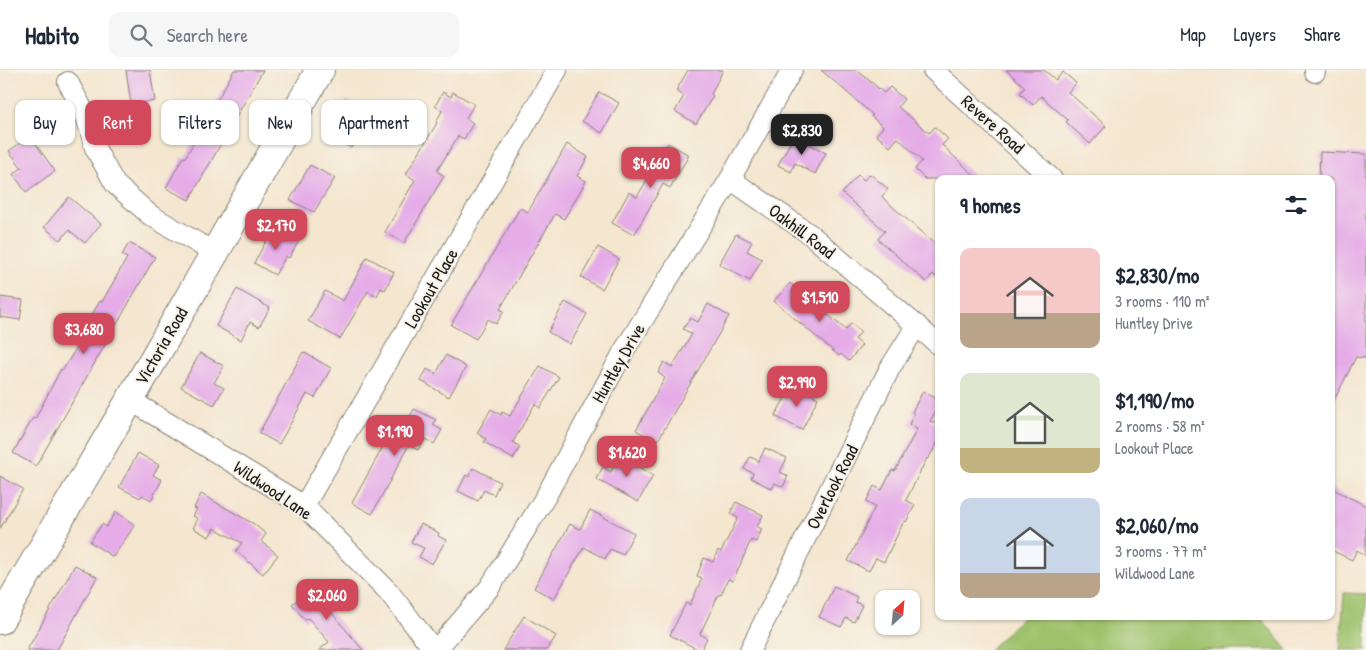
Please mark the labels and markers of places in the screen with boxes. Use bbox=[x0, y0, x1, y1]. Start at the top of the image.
pin: $2,830 bbox=[761, 114, 843, 156]
pin: $4,660 bbox=[610, 146, 692, 189]
pin: $2,170 bbox=[235, 208, 317, 251]
pin: $1,510 bbox=[779, 280, 861, 323]
pin: $3,680 bbox=[43, 312, 125, 355]
pin: $2,990 bbox=[756, 366, 838, 408]
pin: $1,190 bbox=[354, 414, 436, 457]
pin: $1,620 bbox=[586, 436, 668, 478]
pin: $2,060 bbox=[286, 578, 368, 621]

